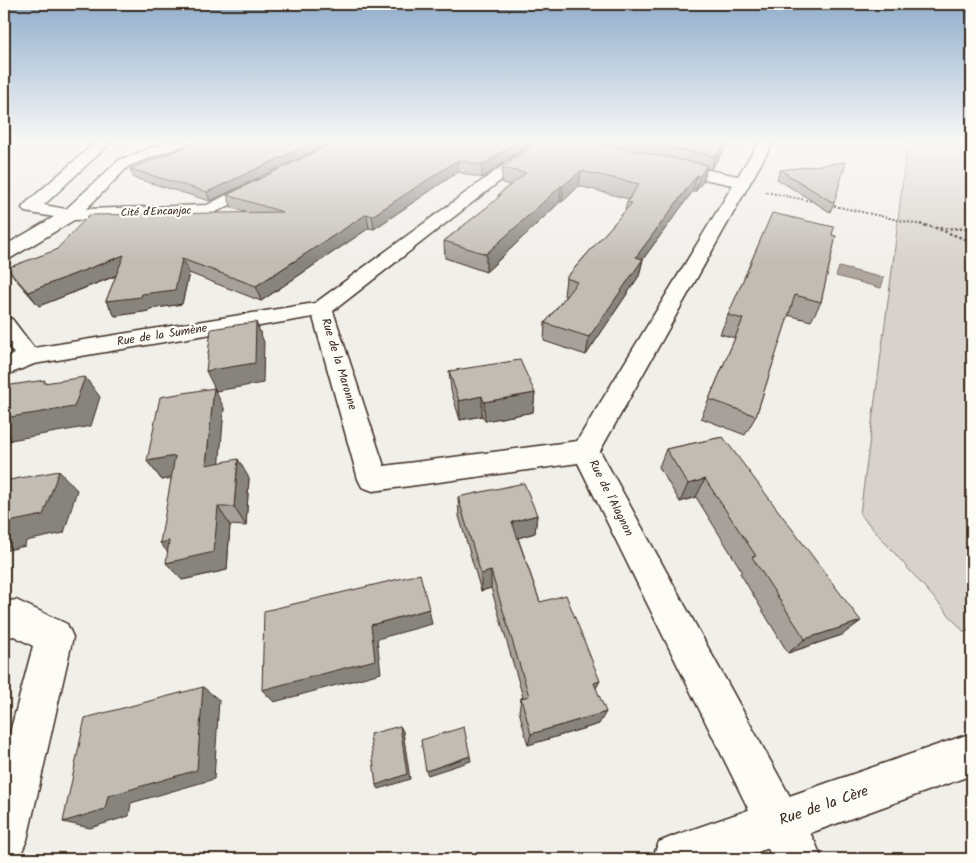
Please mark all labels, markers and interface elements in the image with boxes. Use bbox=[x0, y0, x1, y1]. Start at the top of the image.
street label: Cité d'Encanjac bbox=[120, 202, 192, 222]
street label: Rue de la Maronne bbox=[316, 316, 362, 413]
street label: Rue de la Sumène bbox=[115, 318, 209, 352]
street label: Rue de l'Alagnon bbox=[584, 456, 638, 540]
street label: Rue de la Cère bbox=[776, 779, 872, 832]

